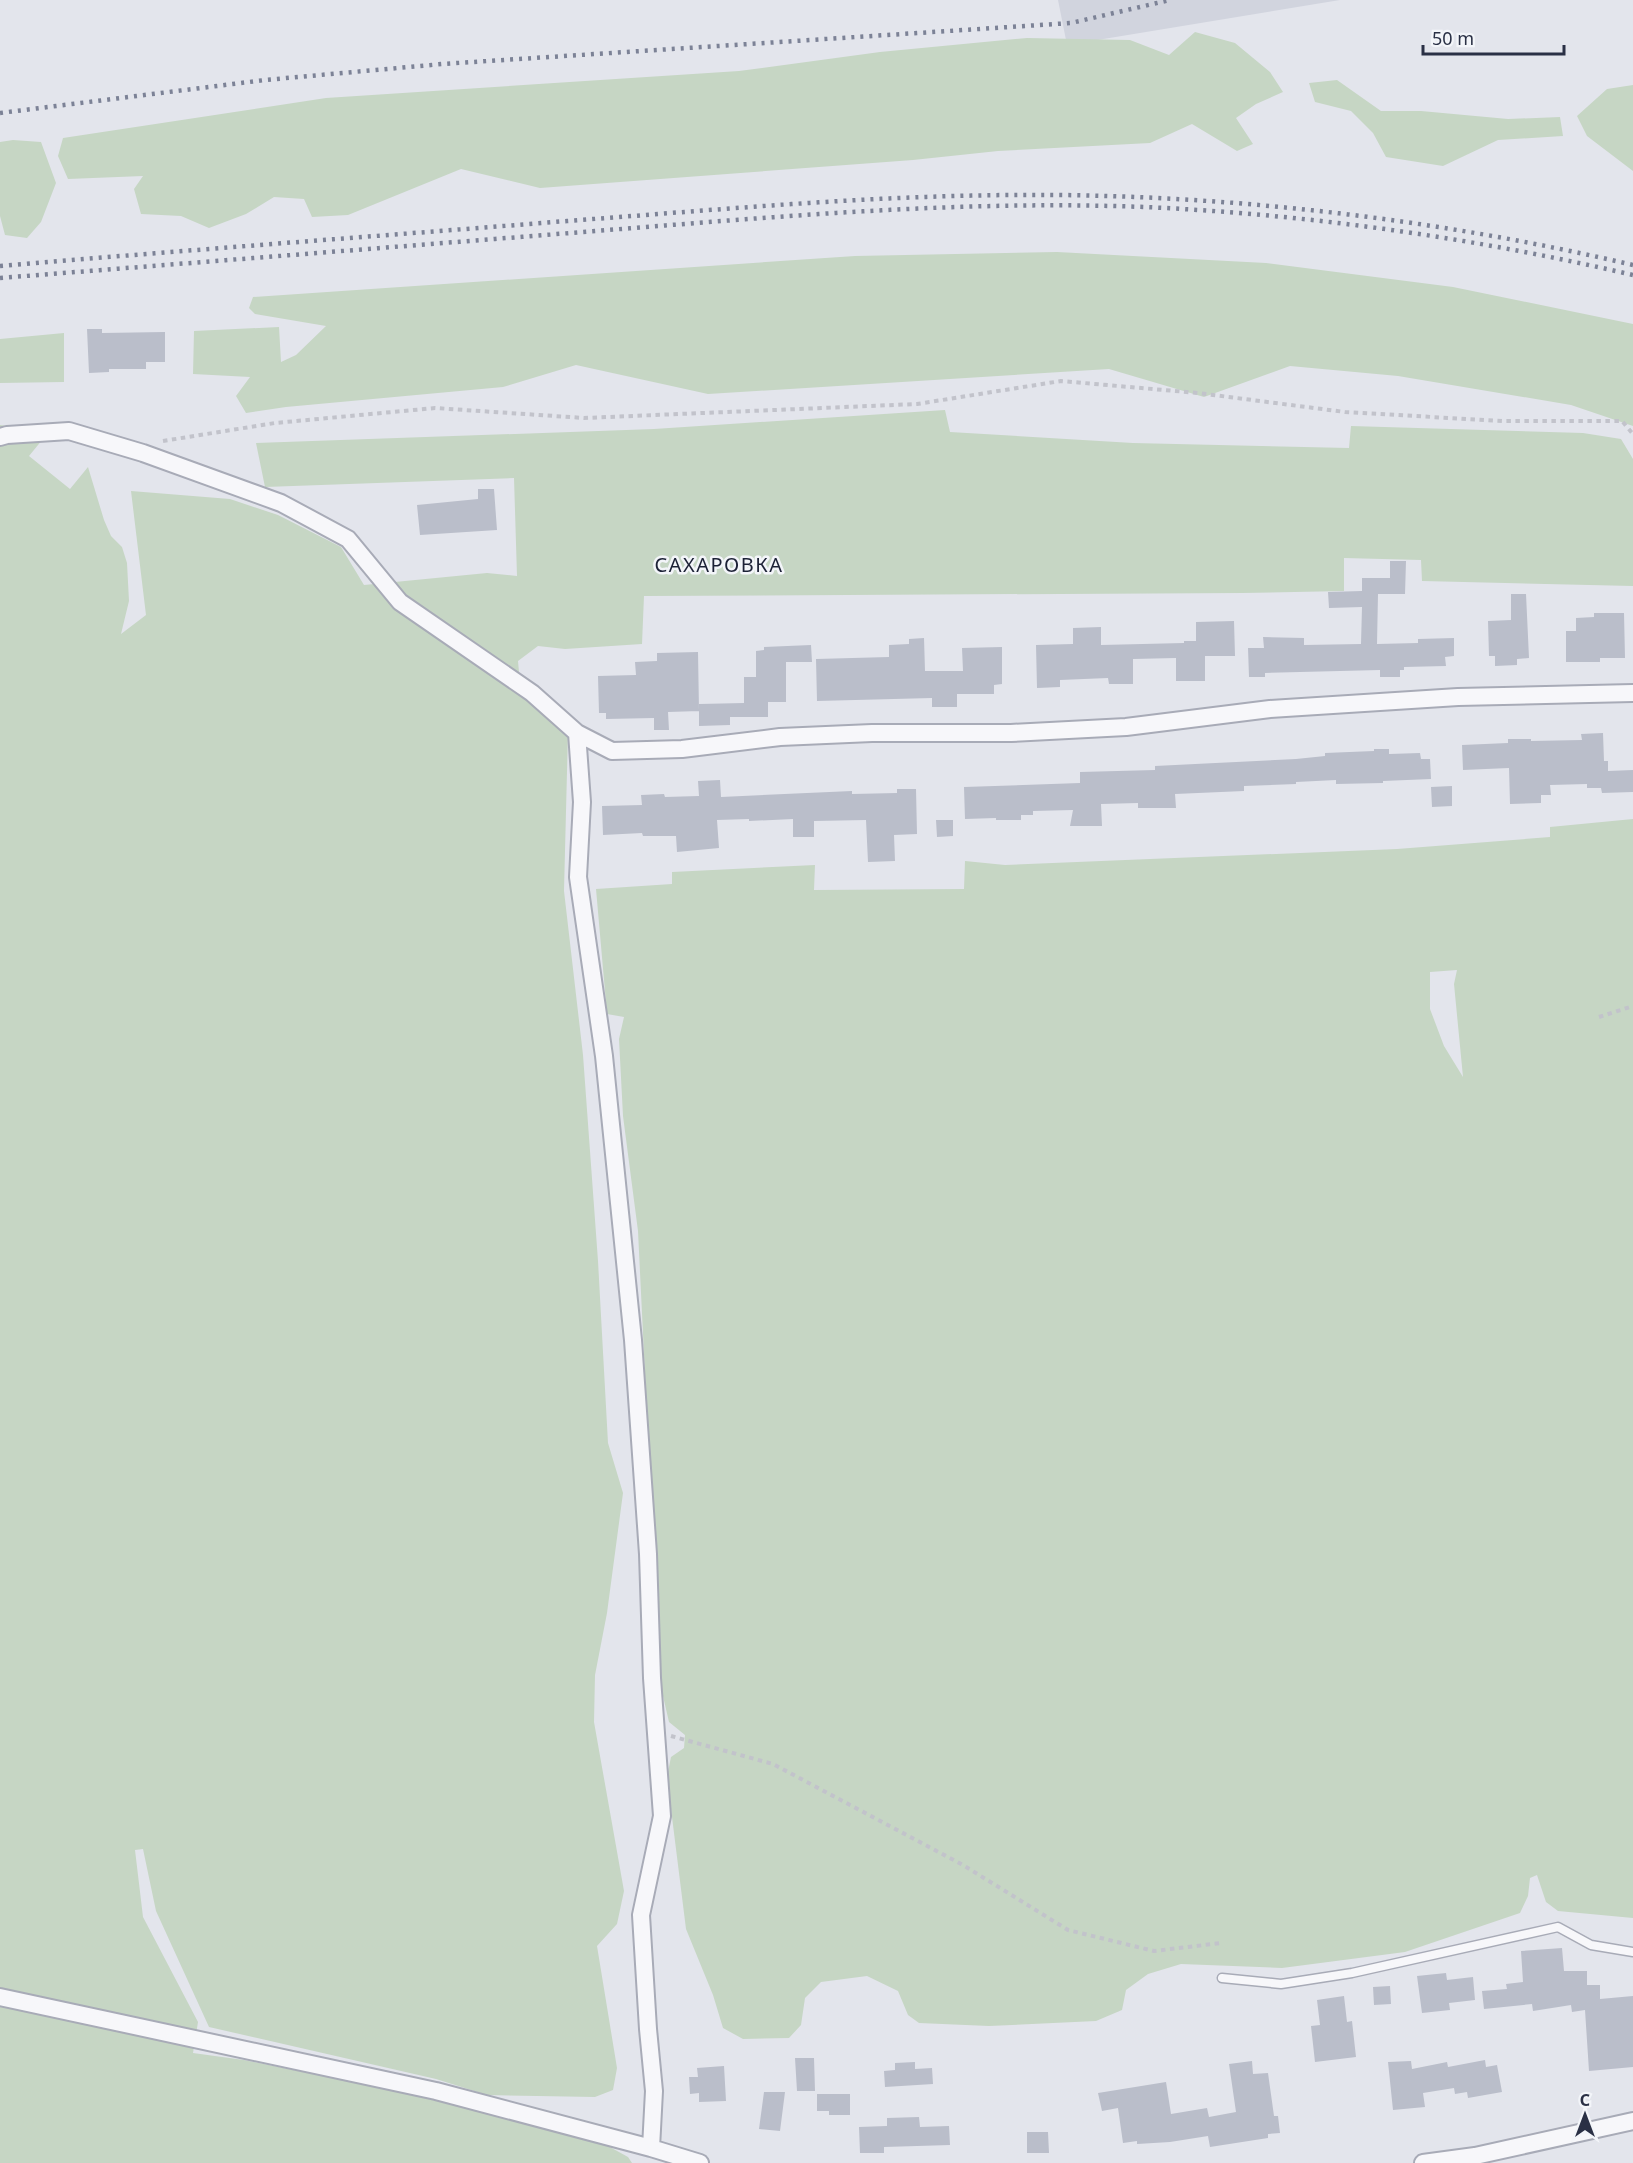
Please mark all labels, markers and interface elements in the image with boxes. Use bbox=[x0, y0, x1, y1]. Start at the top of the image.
scale bar bbox=[1423, 18, 1564, 56]
text: 50 m bbox=[1432, 26, 1474, 50]
district label: САХАРОВКА bbox=[654, 551, 784, 578]
north arrow bbox=[1555, 2085, 1615, 2145]
text: С bbox=[1580, 2089, 1590, 2111]

